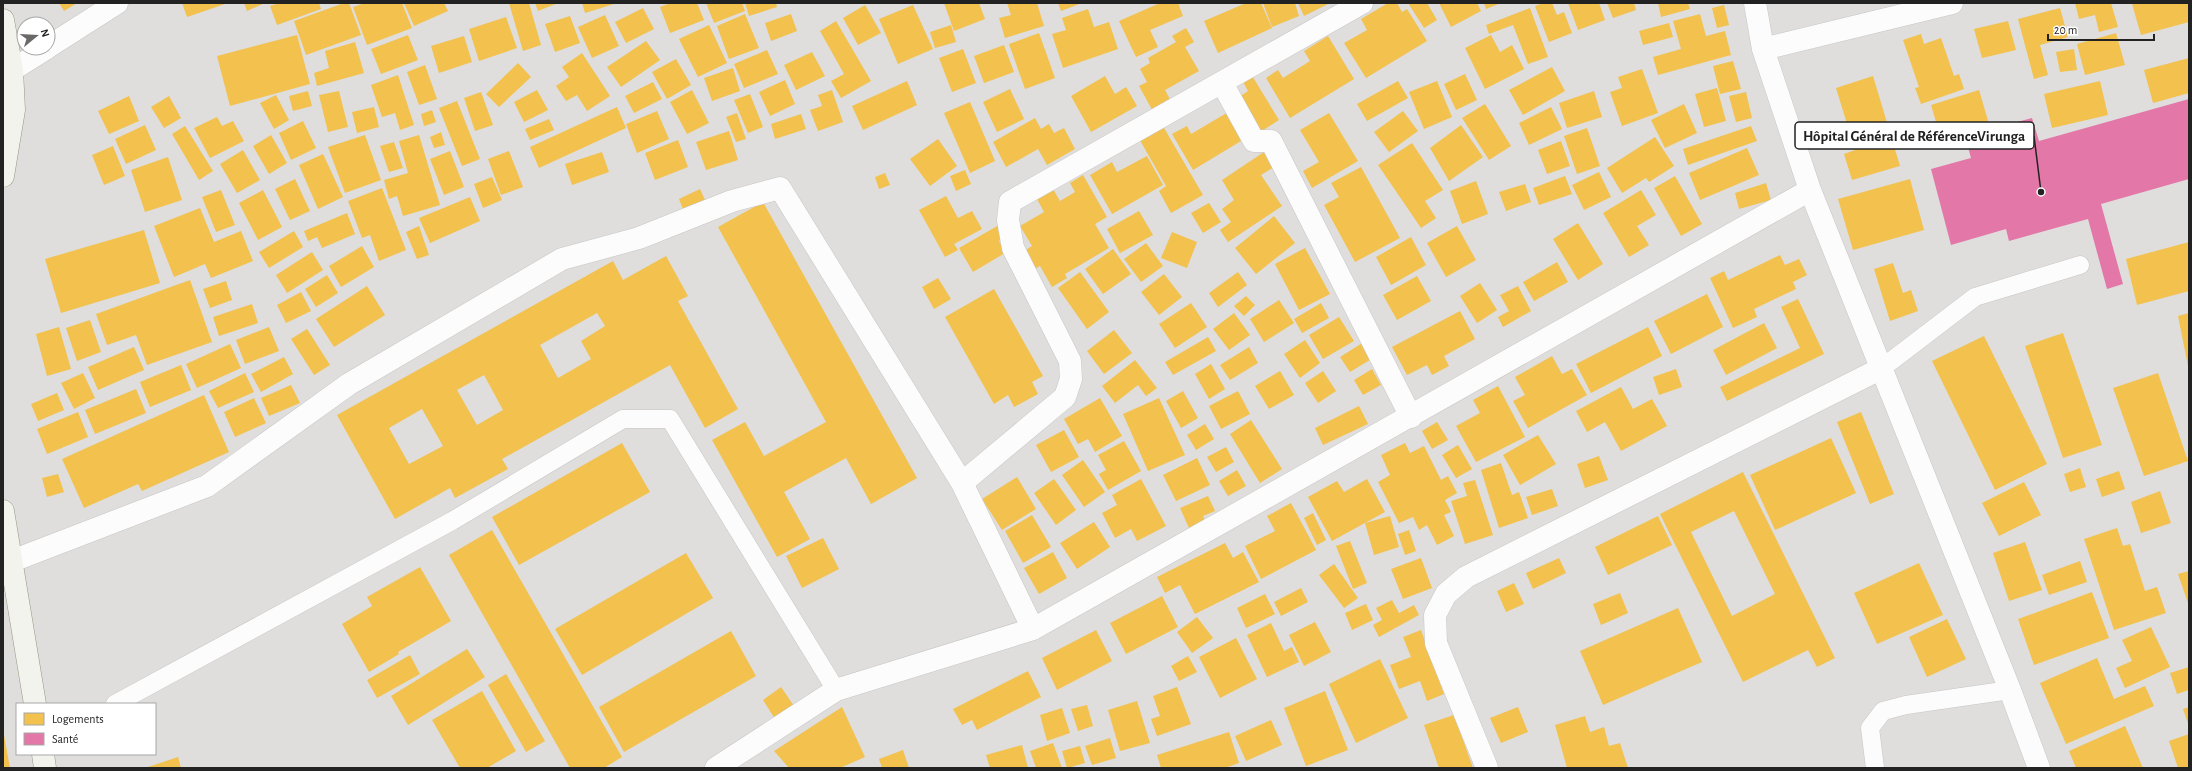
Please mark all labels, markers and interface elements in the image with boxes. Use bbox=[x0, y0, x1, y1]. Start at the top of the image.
north arrow bbox=[16, 16, 56, 56]
scale bar bbox=[2048, 16, 2154, 42]
text: 20 m bbox=[2054, 24, 2077, 36]
text: N bbox=[39, 28, 51, 38]
callout: Hôpital Général de RéférenceVirunga bbox=[1795, 122, 2034, 149]
text: Hôpital Général de RéférenceVirunga bbox=[1803, 129, 2025, 144]
legend bbox=[16, 703, 156, 755]
text: Logements bbox=[52, 713, 104, 725]
text: Santé bbox=[52, 733, 78, 745]

